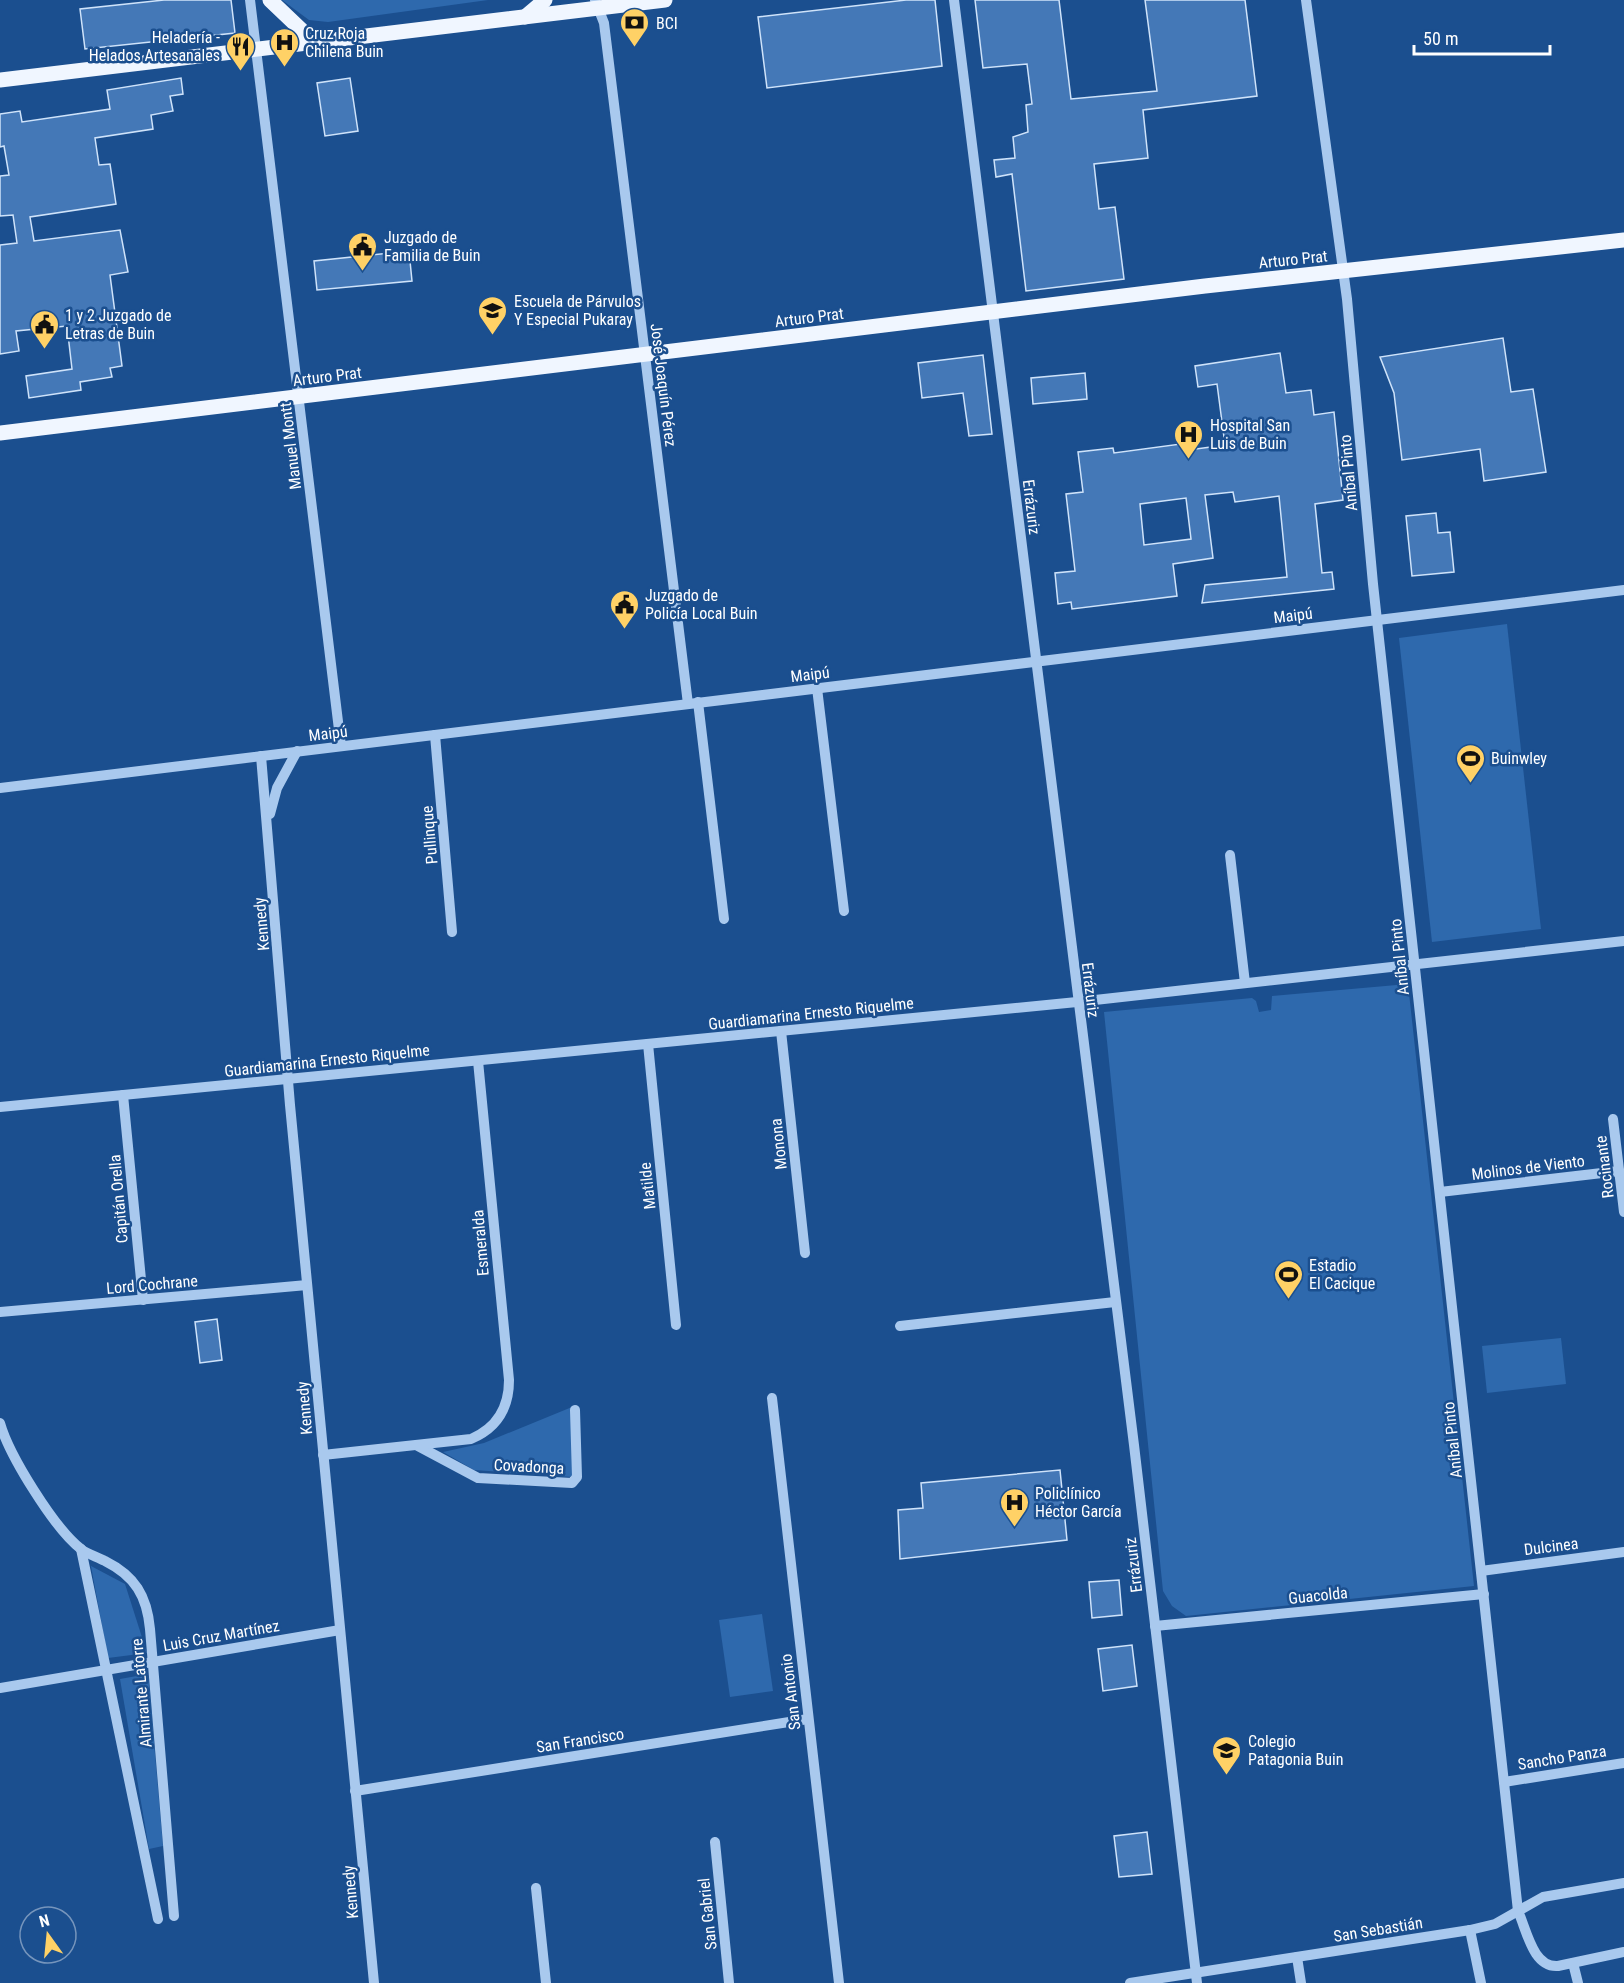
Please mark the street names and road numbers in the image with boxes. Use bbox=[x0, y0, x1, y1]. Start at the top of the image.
street label: Arturo Prat bbox=[1258, 246, 1329, 273]
street label: Arturo Prat bbox=[774, 304, 845, 331]
street label: José Joaquín Pérez bbox=[647, 322, 680, 448]
street label: Arturo Prat bbox=[292, 363, 363, 390]
street label: Manuel Montt bbox=[276, 401, 305, 490]
street label: Aníbal Pinto bbox=[1336, 434, 1361, 512]
street label: Errázuriz bbox=[1019, 478, 1044, 536]
street label: Maipú bbox=[1273, 604, 1314, 627]
street label: Maipú bbox=[790, 663, 831, 686]
street label: Maipú bbox=[308, 722, 349, 745]
street label: Pullinque bbox=[417, 805, 442, 865]
street label: Kennedy bbox=[250, 896, 273, 951]
street label: Aníbal Pinto bbox=[1386, 918, 1413, 996]
street label: Errázuriz bbox=[1078, 961, 1103, 1019]
street label: Guardiamarina Ernesto Riquelme bbox=[707, 993, 915, 1034]
street label: Guardiamarina Ernesto Riquelme bbox=[223, 1040, 431, 1081]
street label: Monona bbox=[766, 1117, 791, 1170]
street label: Rocinante bbox=[1591, 1135, 1618, 1199]
street label: Molinos de Viento bbox=[1470, 1151, 1586, 1184]
street label: Capitán Orella bbox=[105, 1154, 132, 1244]
street label: Matilde bbox=[636, 1161, 659, 1210]
street label: Esmeralda bbox=[468, 1209, 493, 1277]
street label: Lord Cochrane bbox=[106, 1271, 199, 1298]
street label: Kennedy bbox=[293, 1380, 316, 1435]
street label: Aníbal Pinto bbox=[1439, 1401, 1466, 1479]
street label: Covadonga bbox=[493, 1455, 565, 1478]
street label: Dulcinea bbox=[1523, 1534, 1579, 1559]
street label: Errázuriz bbox=[1121, 1536, 1146, 1594]
street label: Guacolda bbox=[1287, 1583, 1349, 1608]
street label: Luis Cruz Martínez bbox=[161, 1616, 281, 1655]
street label: Almirante Latorre bbox=[127, 1638, 156, 1748]
street label: San Antonio bbox=[776, 1653, 805, 1731]
street label: San Francisco bbox=[535, 1724, 625, 1757]
street label: Sancho Panza bbox=[1516, 1741, 1608, 1774]
street label: Kennedy bbox=[339, 1864, 362, 1919]
street label: San Gabriel bbox=[694, 1877, 721, 1951]
street label: San Sebastián bbox=[1332, 1913, 1424, 1946]

